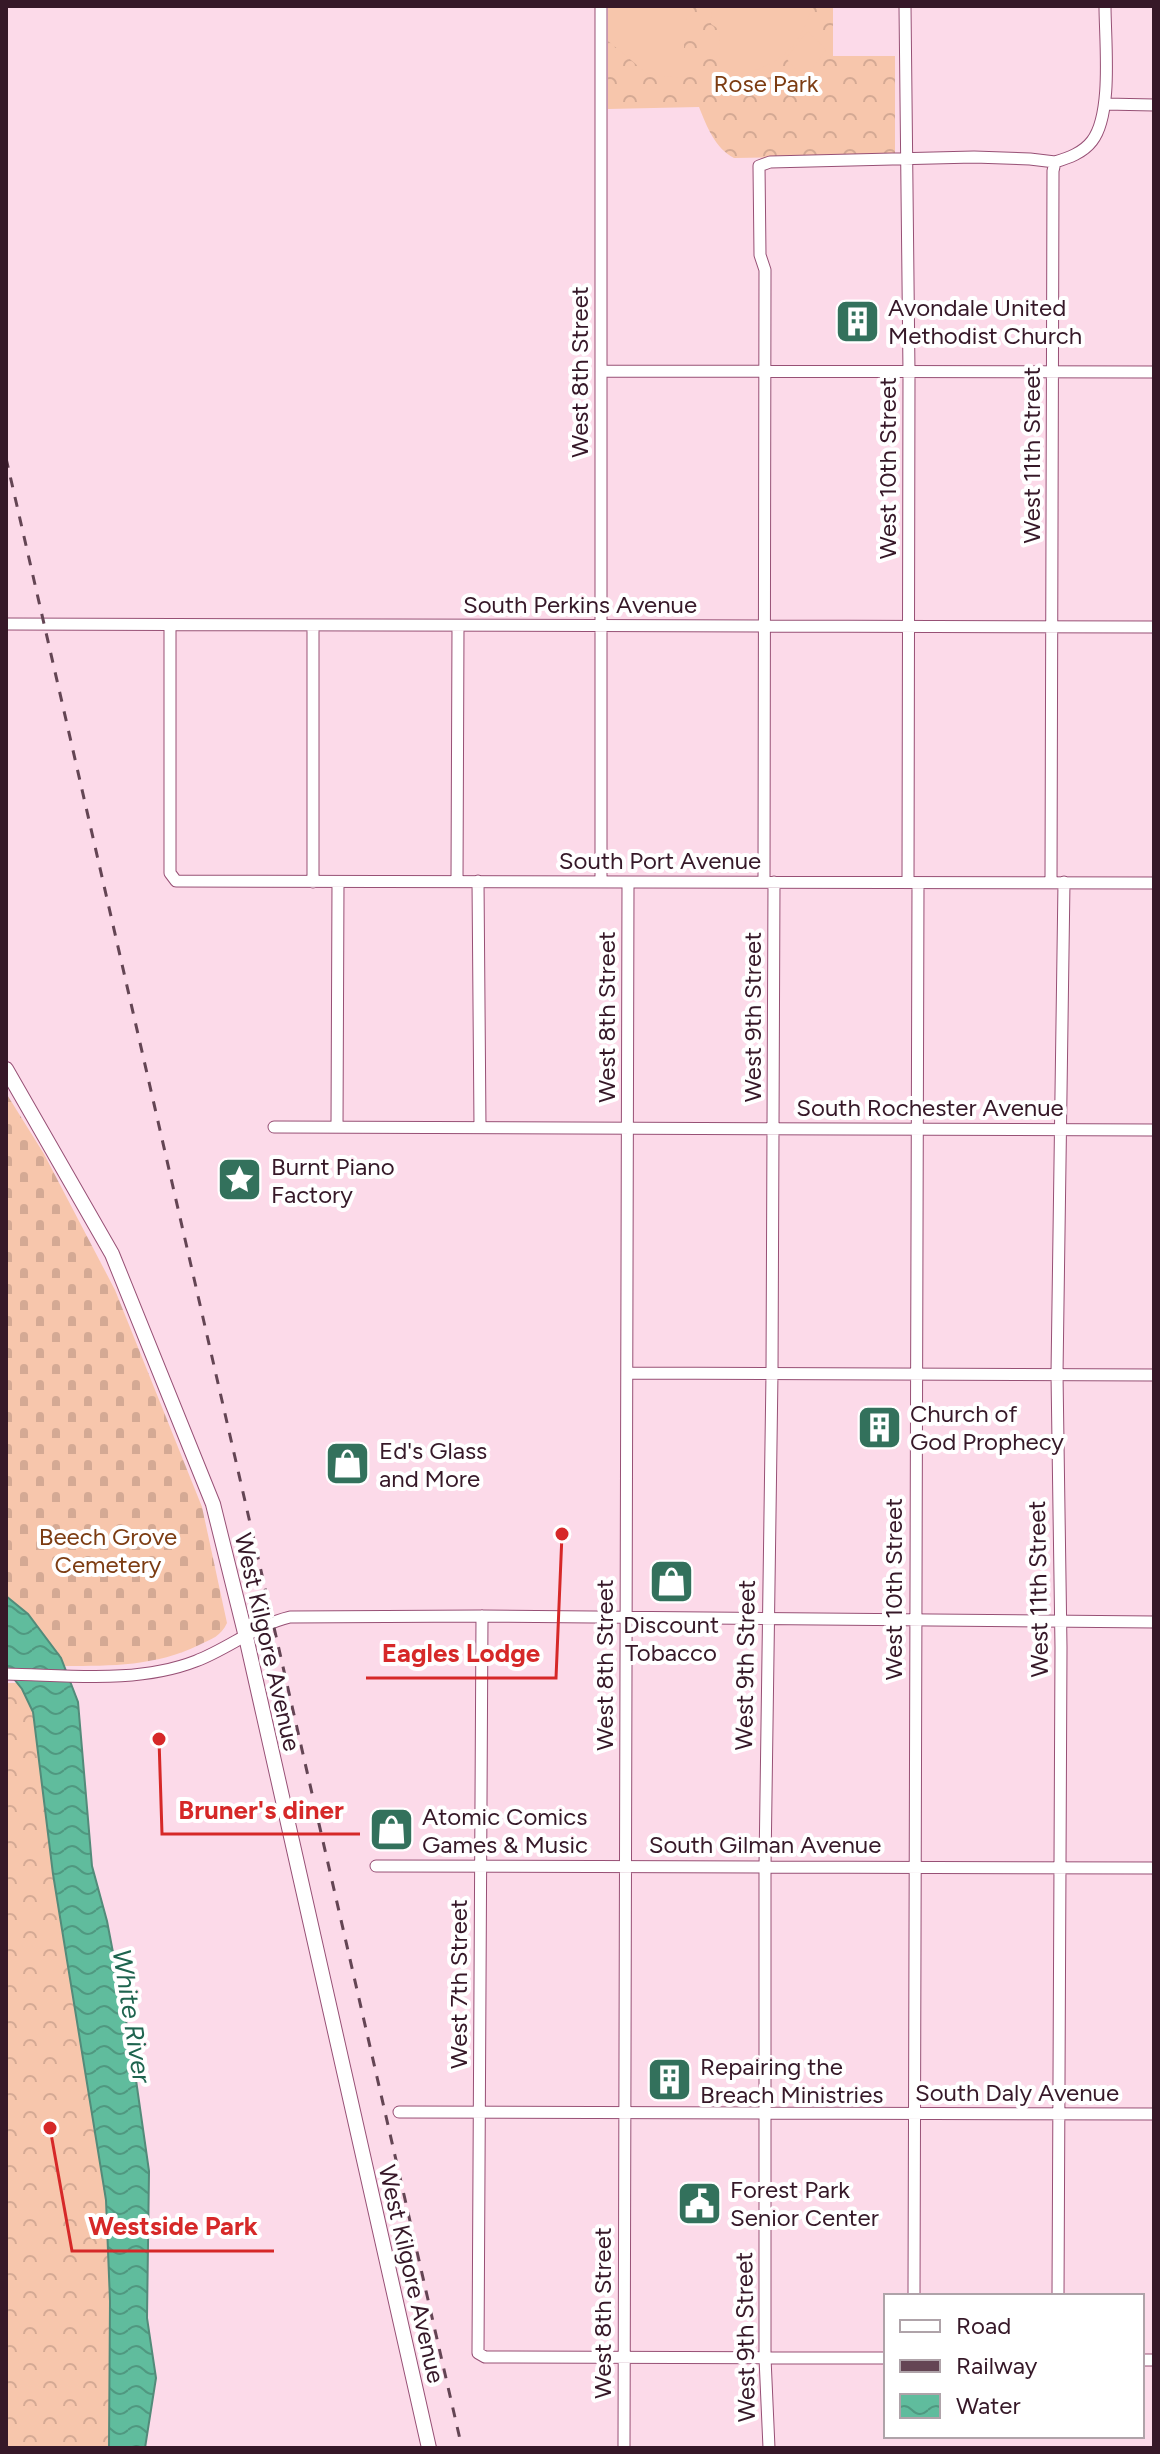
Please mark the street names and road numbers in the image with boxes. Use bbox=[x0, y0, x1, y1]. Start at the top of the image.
street label: West 8th Street bbox=[565, 286, 594, 458]
street label: West 11th Street bbox=[1017, 367, 1046, 543]
street label: West 10th Street bbox=[873, 377, 902, 559]
street label: South Perkins Avenue bbox=[463, 590, 697, 619]
street label: South Port Avenue bbox=[559, 846, 761, 875]
street label: West 8th Street bbox=[592, 931, 621, 1103]
street label: West 9th Street bbox=[738, 932, 767, 1102]
street label: South Rochester Avenue bbox=[796, 1093, 1064, 1122]
street label: West 10th Street bbox=[879, 1498, 908, 1680]
street label: West 11th Street bbox=[1022, 1500, 1054, 1678]
street label: West Kilgore Avenue bbox=[229, 1530, 307, 1754]
street label: West 8th Street bbox=[590, 1579, 619, 1751]
street label: West 9th Street bbox=[729, 1579, 761, 1751]
street label: South Gilman Avenue bbox=[649, 1830, 881, 1859]
street label: West 7th Street bbox=[444, 1899, 473, 2069]
street label: South Daly Avenue bbox=[915, 2078, 1119, 2107]
street label: West Kilgore Avenue bbox=[373, 2162, 451, 2386]
street label: West 8th Street bbox=[588, 2227, 617, 2399]
street label: West 9th Street bbox=[729, 2251, 761, 2423]

